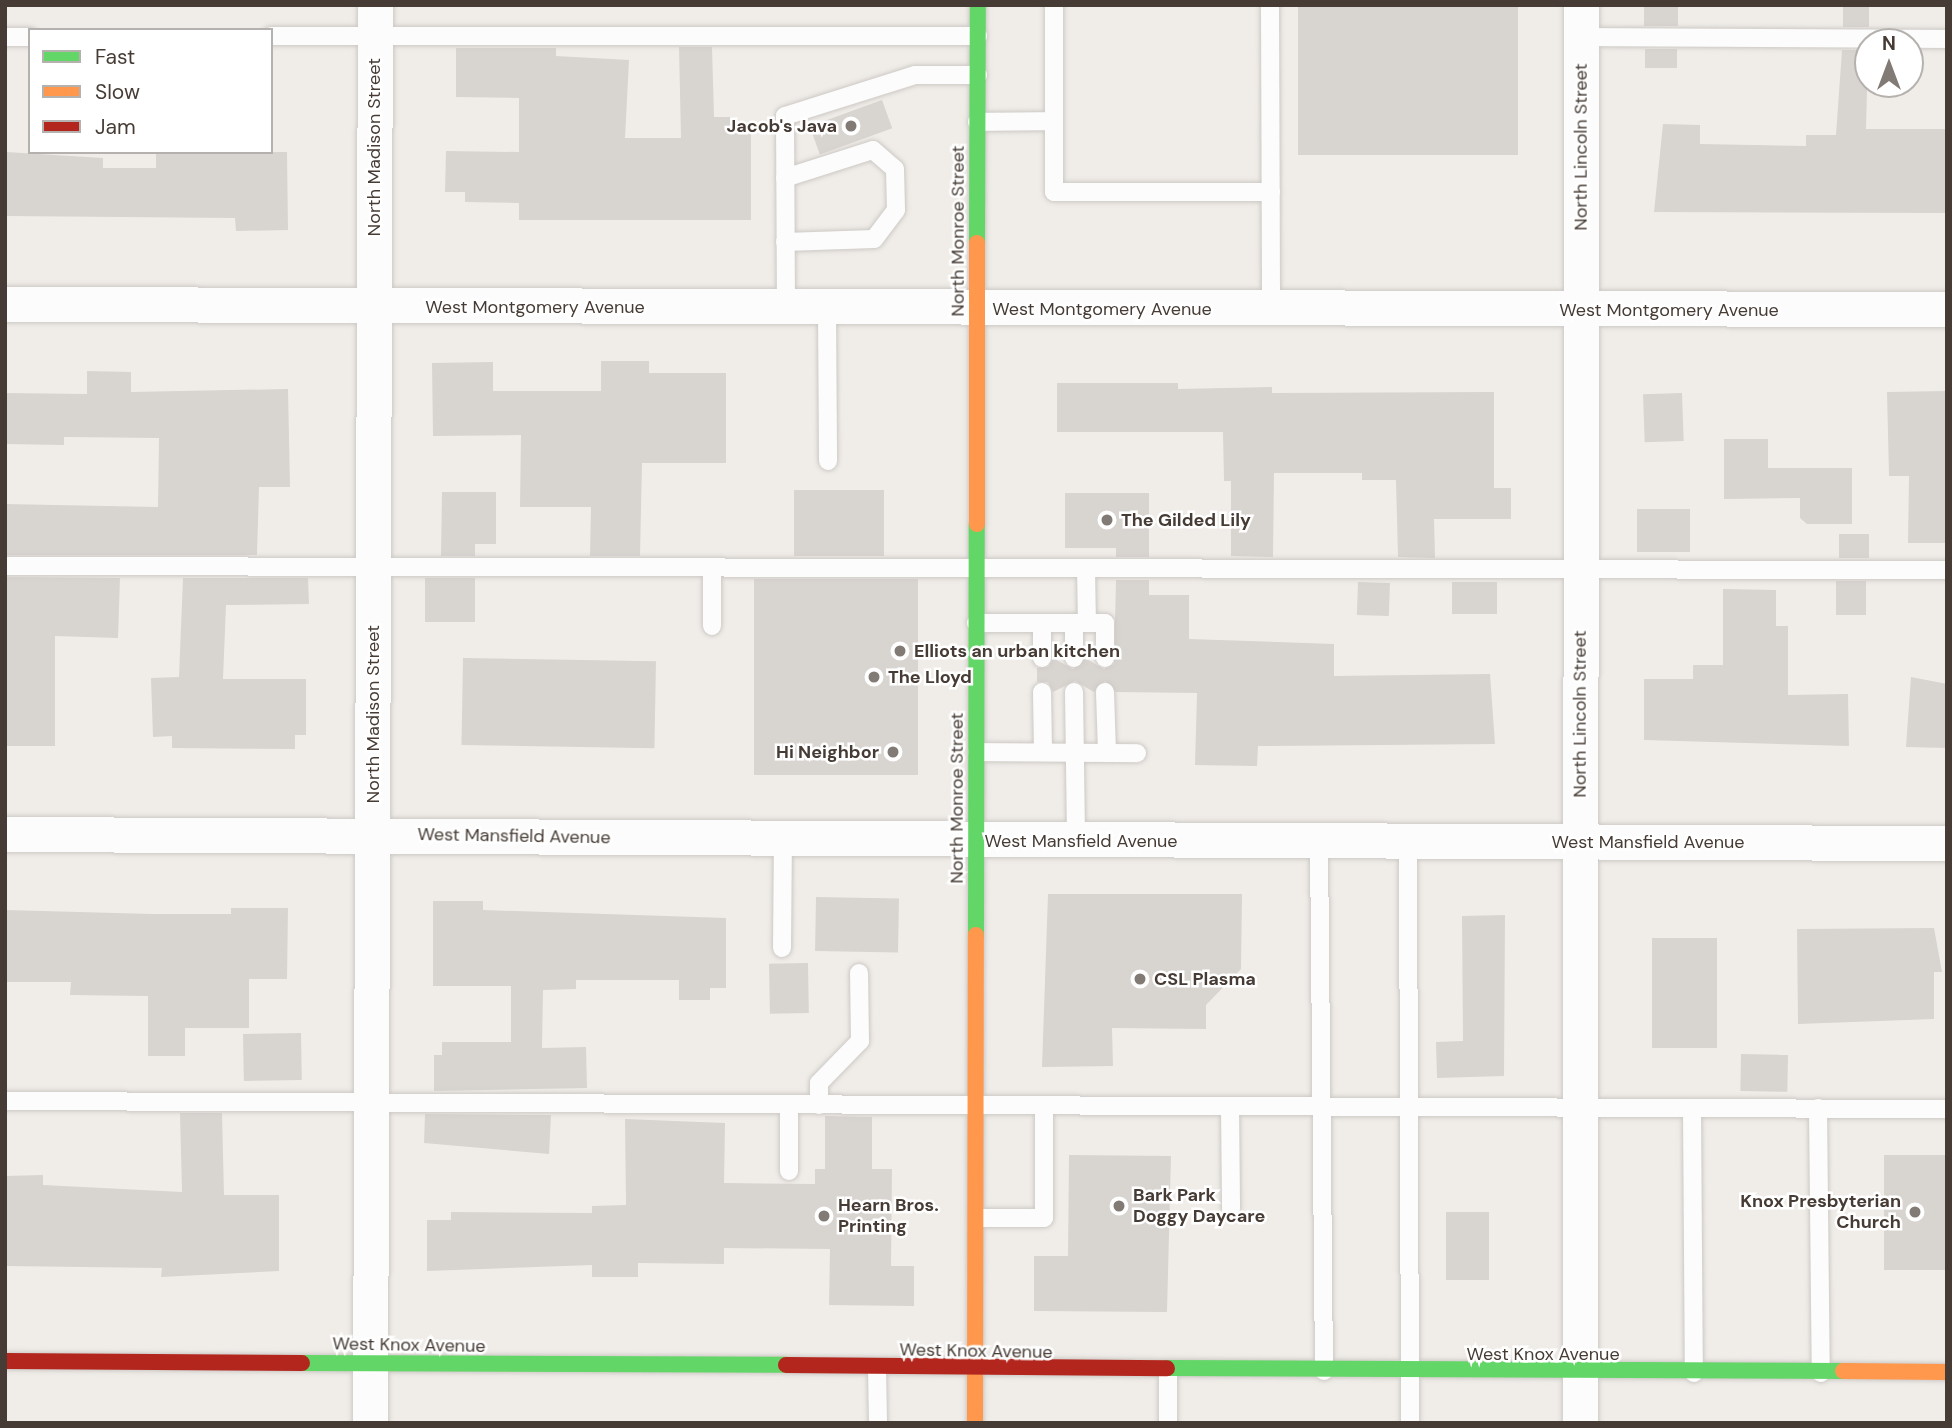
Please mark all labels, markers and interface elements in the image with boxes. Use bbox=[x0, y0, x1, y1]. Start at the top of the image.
legend bbox=[28, 28, 273, 154]
north arrow bbox=[1854, 28, 1924, 98]
text: N bbox=[1882, 31, 1896, 56]
text: Fast bbox=[95, 43, 135, 71]
street label: North Madison Street bbox=[363, 58, 385, 236]
street label: North Lincoln Street bbox=[1570, 63, 1592, 231]
text: Slow bbox=[95, 78, 140, 106]
text: Jam bbox=[95, 113, 136, 141]
place label: Jacob's Java bbox=[726, 115, 837, 137]
marker: Jacob's Java bbox=[843, 118, 859, 134]
street label: North Monroe Street bbox=[947, 145, 969, 317]
street label: West Montgomery Avenue bbox=[425, 296, 645, 318]
street label: West Montgomery Avenue bbox=[992, 298, 1212, 320]
street label: West Montgomery Avenue bbox=[1559, 299, 1779, 321]
place label: The Gilded Lily bbox=[1121, 509, 1251, 531]
marker: The Gilded Lily bbox=[1099, 512, 1115, 528]
street label: North Madison Street bbox=[362, 625, 384, 803]
street label: North Lincoln Street bbox=[1569, 630, 1591, 798]
place label: Elliots an urban kitchen bbox=[914, 640, 1120, 662]
marker: Elliots an urban kitchen bbox=[892, 643, 908, 659]
place label: The Lloyd bbox=[888, 666, 972, 688]
marker: The Lloyd bbox=[866, 669, 882, 685]
street label: North Monroe Street bbox=[946, 712, 968, 884]
place label: Hi Neighbor bbox=[776, 741, 879, 763]
marker: Hi Neighbor bbox=[885, 744, 901, 760]
street label: West Mansfield Avenue bbox=[417, 824, 611, 848]
street label: West Mansfield Avenue bbox=[984, 830, 1178, 852]
street label: West Mansfield Avenue bbox=[1551, 831, 1745, 853]
place label: CSL Plasma bbox=[1154, 968, 1256, 990]
marker: CSL Plasma bbox=[1132, 971, 1148, 987]
place label: Bark Park Doggy Daycare bbox=[1133, 1185, 1265, 1228]
place label: Knox Presbyterian Church bbox=[1740, 1191, 1901, 1234]
place label: Hearn Bros. Printing bbox=[838, 1195, 939, 1238]
marker: Bark Park Doggy Daycare bbox=[1111, 1198, 1127, 1214]
marker: Knox Presbyterian Church bbox=[1907, 1204, 1923, 1220]
marker: Hearn Bros. Printing bbox=[816, 1208, 832, 1224]
street label: West Knox Avenue bbox=[332, 1333, 486, 1357]
street label: West Knox Avenue bbox=[899, 1339, 1053, 1363]
street label: West Knox Avenue bbox=[1466, 1343, 1620, 1365]

